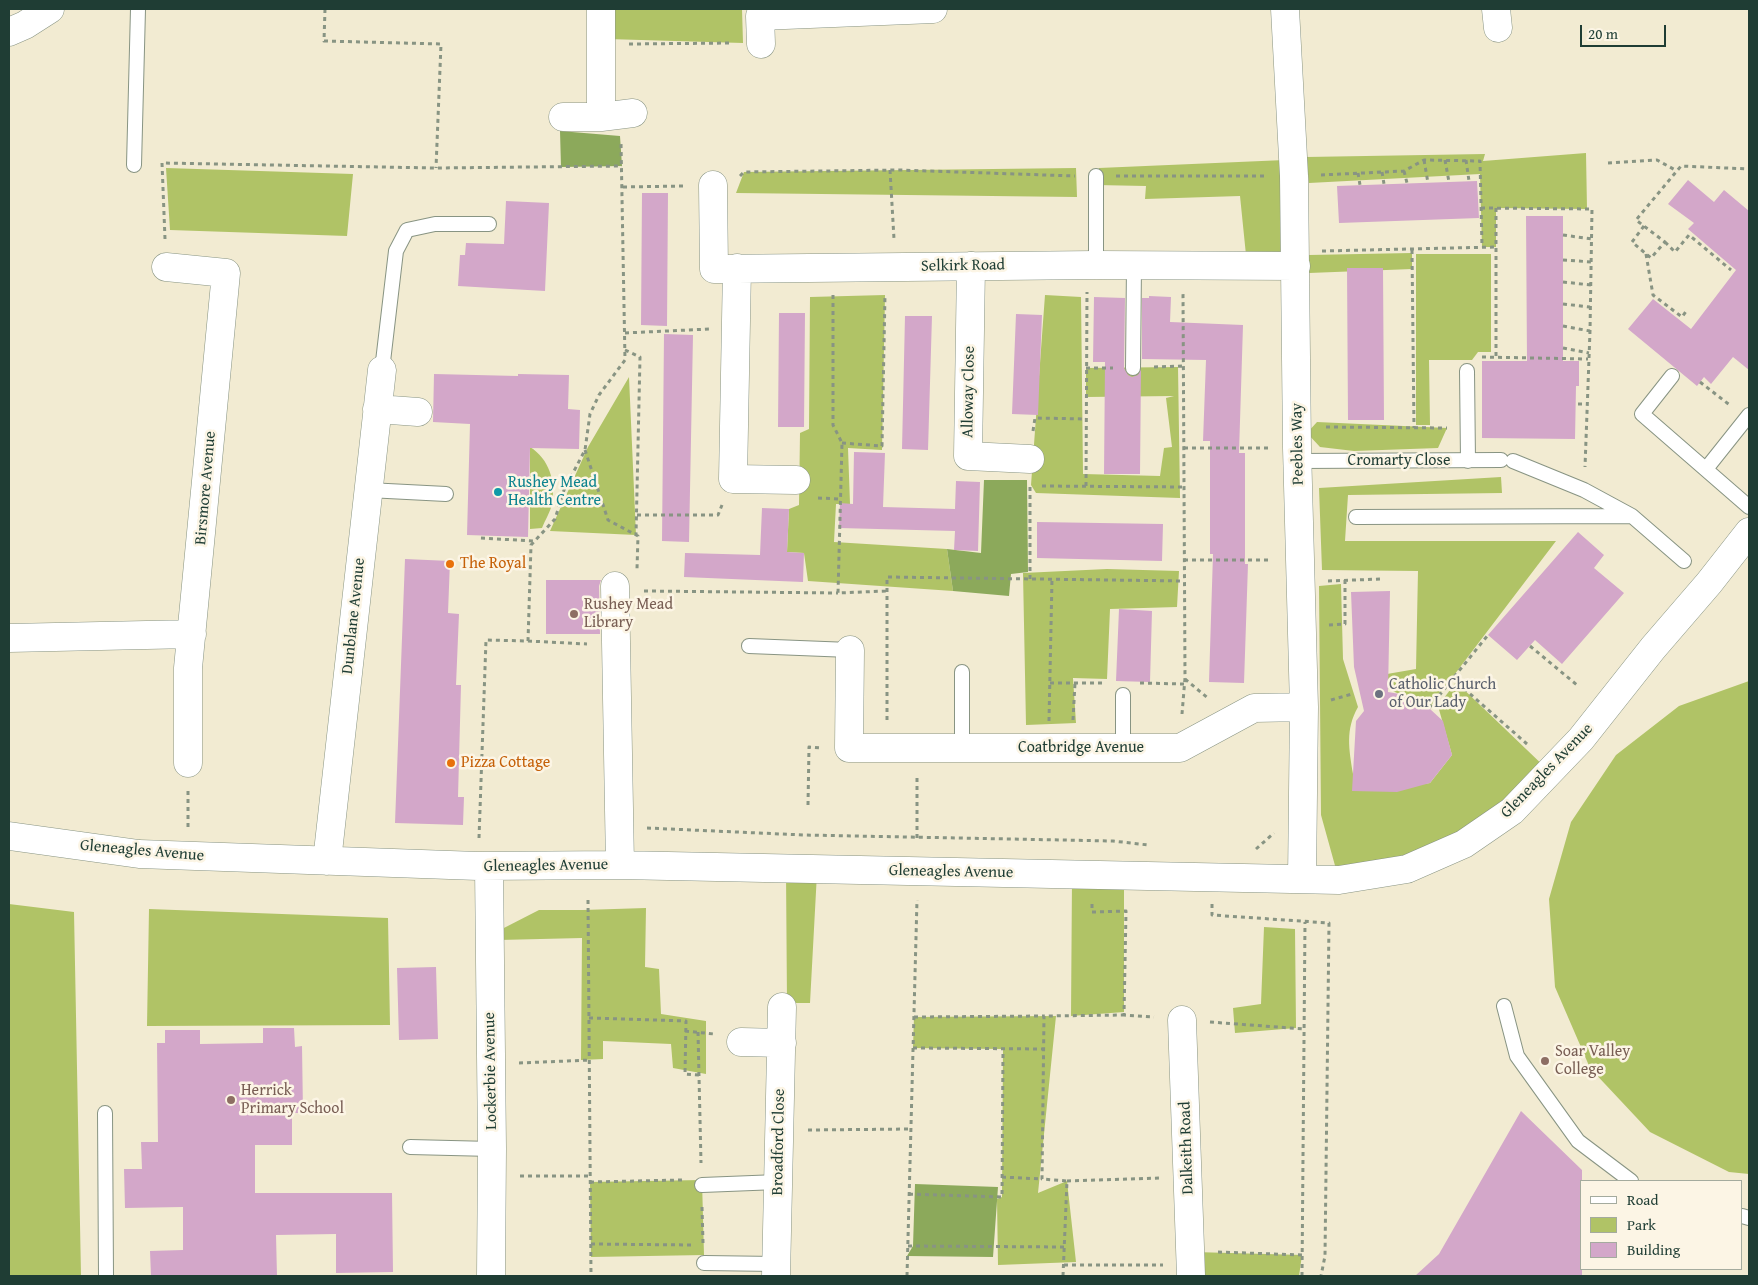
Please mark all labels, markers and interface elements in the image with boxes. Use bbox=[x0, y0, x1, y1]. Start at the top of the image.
scale bar bbox=[1583, 15, 1669, 47]
text: 20 m bbox=[1588, 23, 1618, 44]
street label: Selkirk Road bbox=[921, 256, 1005, 276]
street label: Alloway Close bbox=[959, 346, 979, 438]
street label: Peebles Way bbox=[1288, 403, 1308, 485]
street label: Birsmore Avenue bbox=[191, 430, 221, 546]
street label: Cromarty Close bbox=[1348, 451, 1450, 471]
place label: Rushey Mead Health Centre bbox=[508, 473, 601, 511]
marker: Rushey Mead Health Centre bbox=[492, 486, 504, 498]
place label: The Royal bbox=[460, 554, 526, 574]
street label: Dunblane Avenue bbox=[338, 557, 370, 675]
marker: The Royal bbox=[444, 558, 456, 570]
place label: Rushey Mead Library bbox=[584, 595, 673, 633]
marker: Rushey Mead Library bbox=[568, 608, 580, 620]
place label: Catholic Church of Our Lady bbox=[1389, 675, 1496, 713]
marker: Catholic Church of Our Lady bbox=[1373, 688, 1385, 700]
street label: Gleneagles Avenue bbox=[1497, 720, 1597, 822]
street label: Coatbridge Avenue bbox=[1018, 738, 1144, 758]
place label: Pizza Cottage bbox=[461, 753, 550, 773]
marker: Pizza Cottage bbox=[445, 757, 457, 769]
street label: Gleneagles Avenue bbox=[79, 836, 205, 866]
street label: Gleneagles Avenue bbox=[484, 855, 608, 877]
street label: Gleneagles Avenue bbox=[889, 861, 1013, 883]
street label: Lockerbie Avenue bbox=[480, 1012, 502, 1130]
place label: Soar Valley College bbox=[1555, 1042, 1630, 1080]
marker: Soar Valley College bbox=[1539, 1055, 1551, 1067]
place label: Herrick Primary School bbox=[241, 1081, 344, 1119]
street label: Broadford Close bbox=[768, 1088, 790, 1196]
marker: Herrick Primary School bbox=[225, 1094, 237, 1106]
street label: Dalkeith Road bbox=[1176, 1101, 1198, 1195]
legend bbox=[1580, 1180, 1743, 1270]
text: Road bbox=[1627, 1189, 1658, 1210]
text: Park bbox=[1627, 1214, 1656, 1235]
text: Building bbox=[1627, 1239, 1680, 1260]

